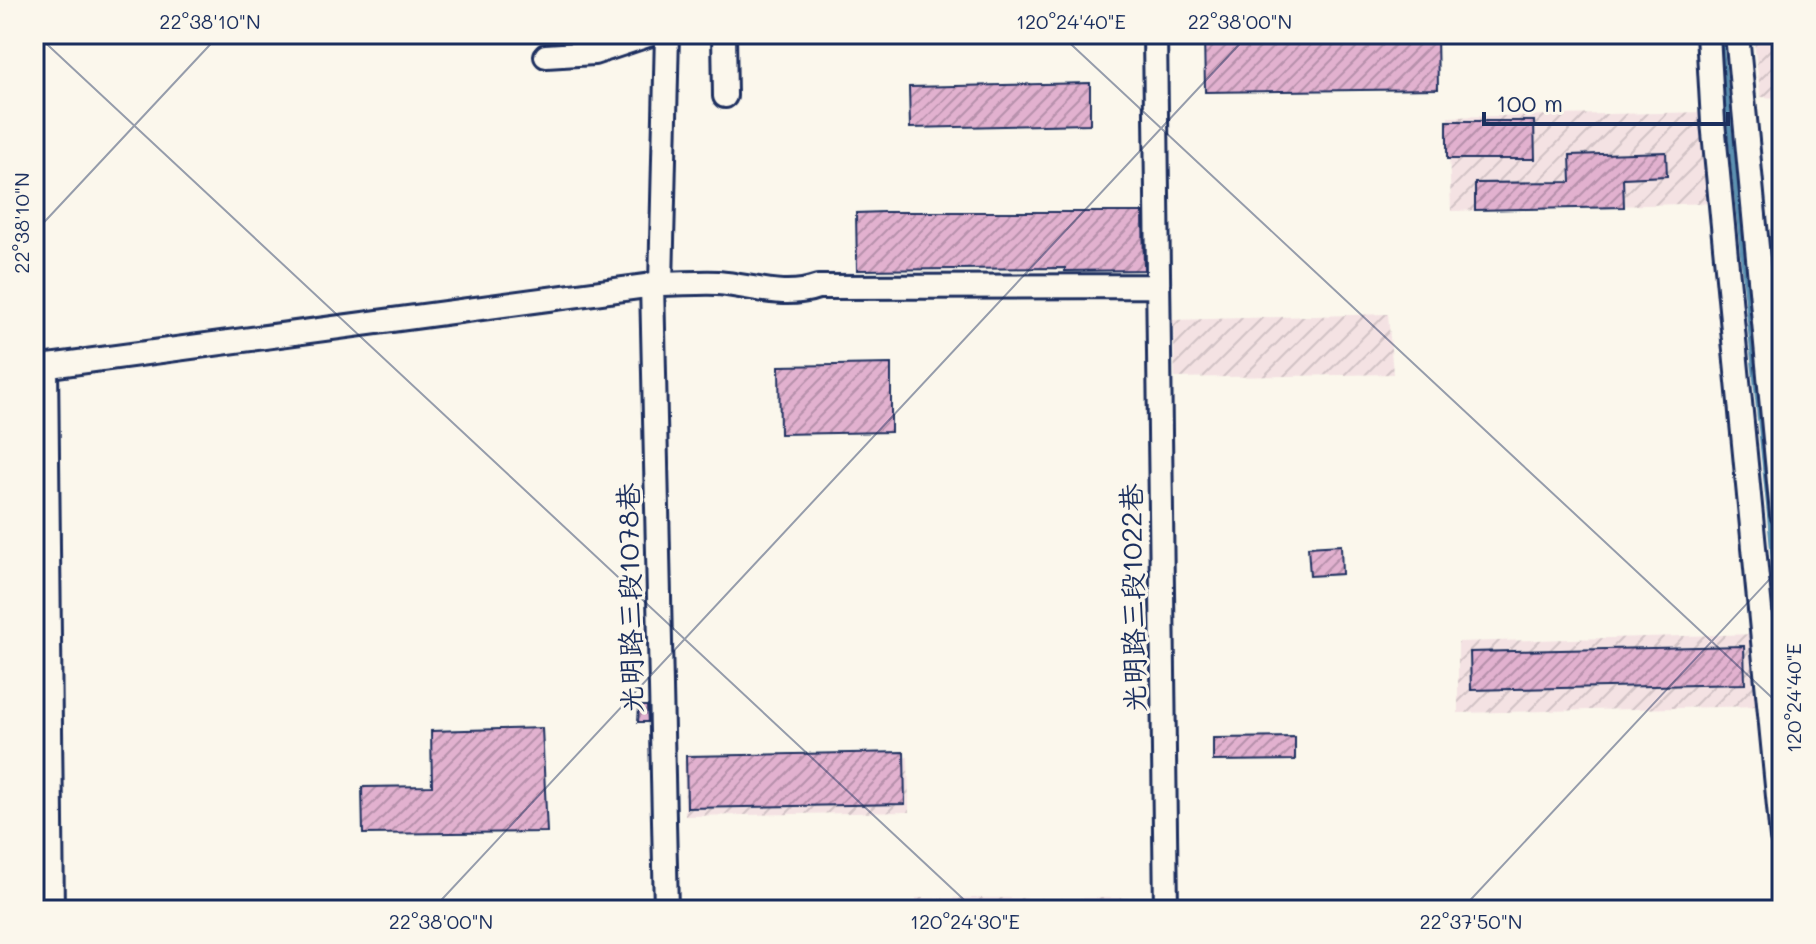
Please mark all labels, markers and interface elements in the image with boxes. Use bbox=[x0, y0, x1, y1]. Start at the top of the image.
text: 22°38'10"N bbox=[159, 8, 261, 34]
text: 120°24'40"E bbox=[1016, 8, 1126, 34]
text: 22°38'00"N bbox=[1188, 8, 1292, 34]
scale bar bbox=[1484, 76, 1728, 126]
text: 100 m bbox=[1496, 87, 1563, 118]
text: 22°38'10"N bbox=[8, 172, 34, 274]
street label: 光明路三段1078巷 bbox=[609, 482, 649, 713]
street label: 光明路三段1022巷 bbox=[1112, 482, 1152, 713]
text: 120°24'40"E bbox=[1780, 643, 1806, 753]
text: 22°38'00"N bbox=[389, 908, 493, 934]
text: 120°24'30"E bbox=[910, 908, 1020, 934]
text: 22°37'50"N bbox=[1419, 908, 1523, 934]

